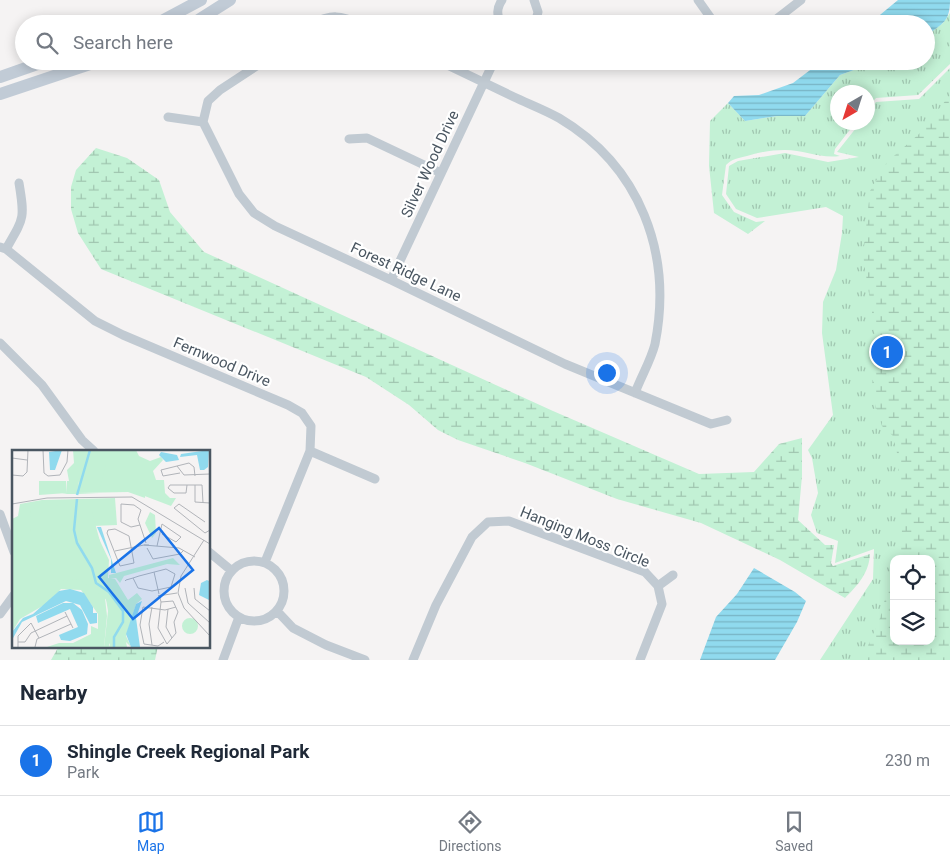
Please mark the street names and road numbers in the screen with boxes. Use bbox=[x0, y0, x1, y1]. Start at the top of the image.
street label: Silver Wood Drive bbox=[397, 108, 463, 220]
street label: Forest Ridge Lane bbox=[348, 239, 464, 306]
street label: Fernwood Drive bbox=[171, 333, 273, 391]
street label: Hanging Moss Circle bbox=[518, 503, 653, 571]

